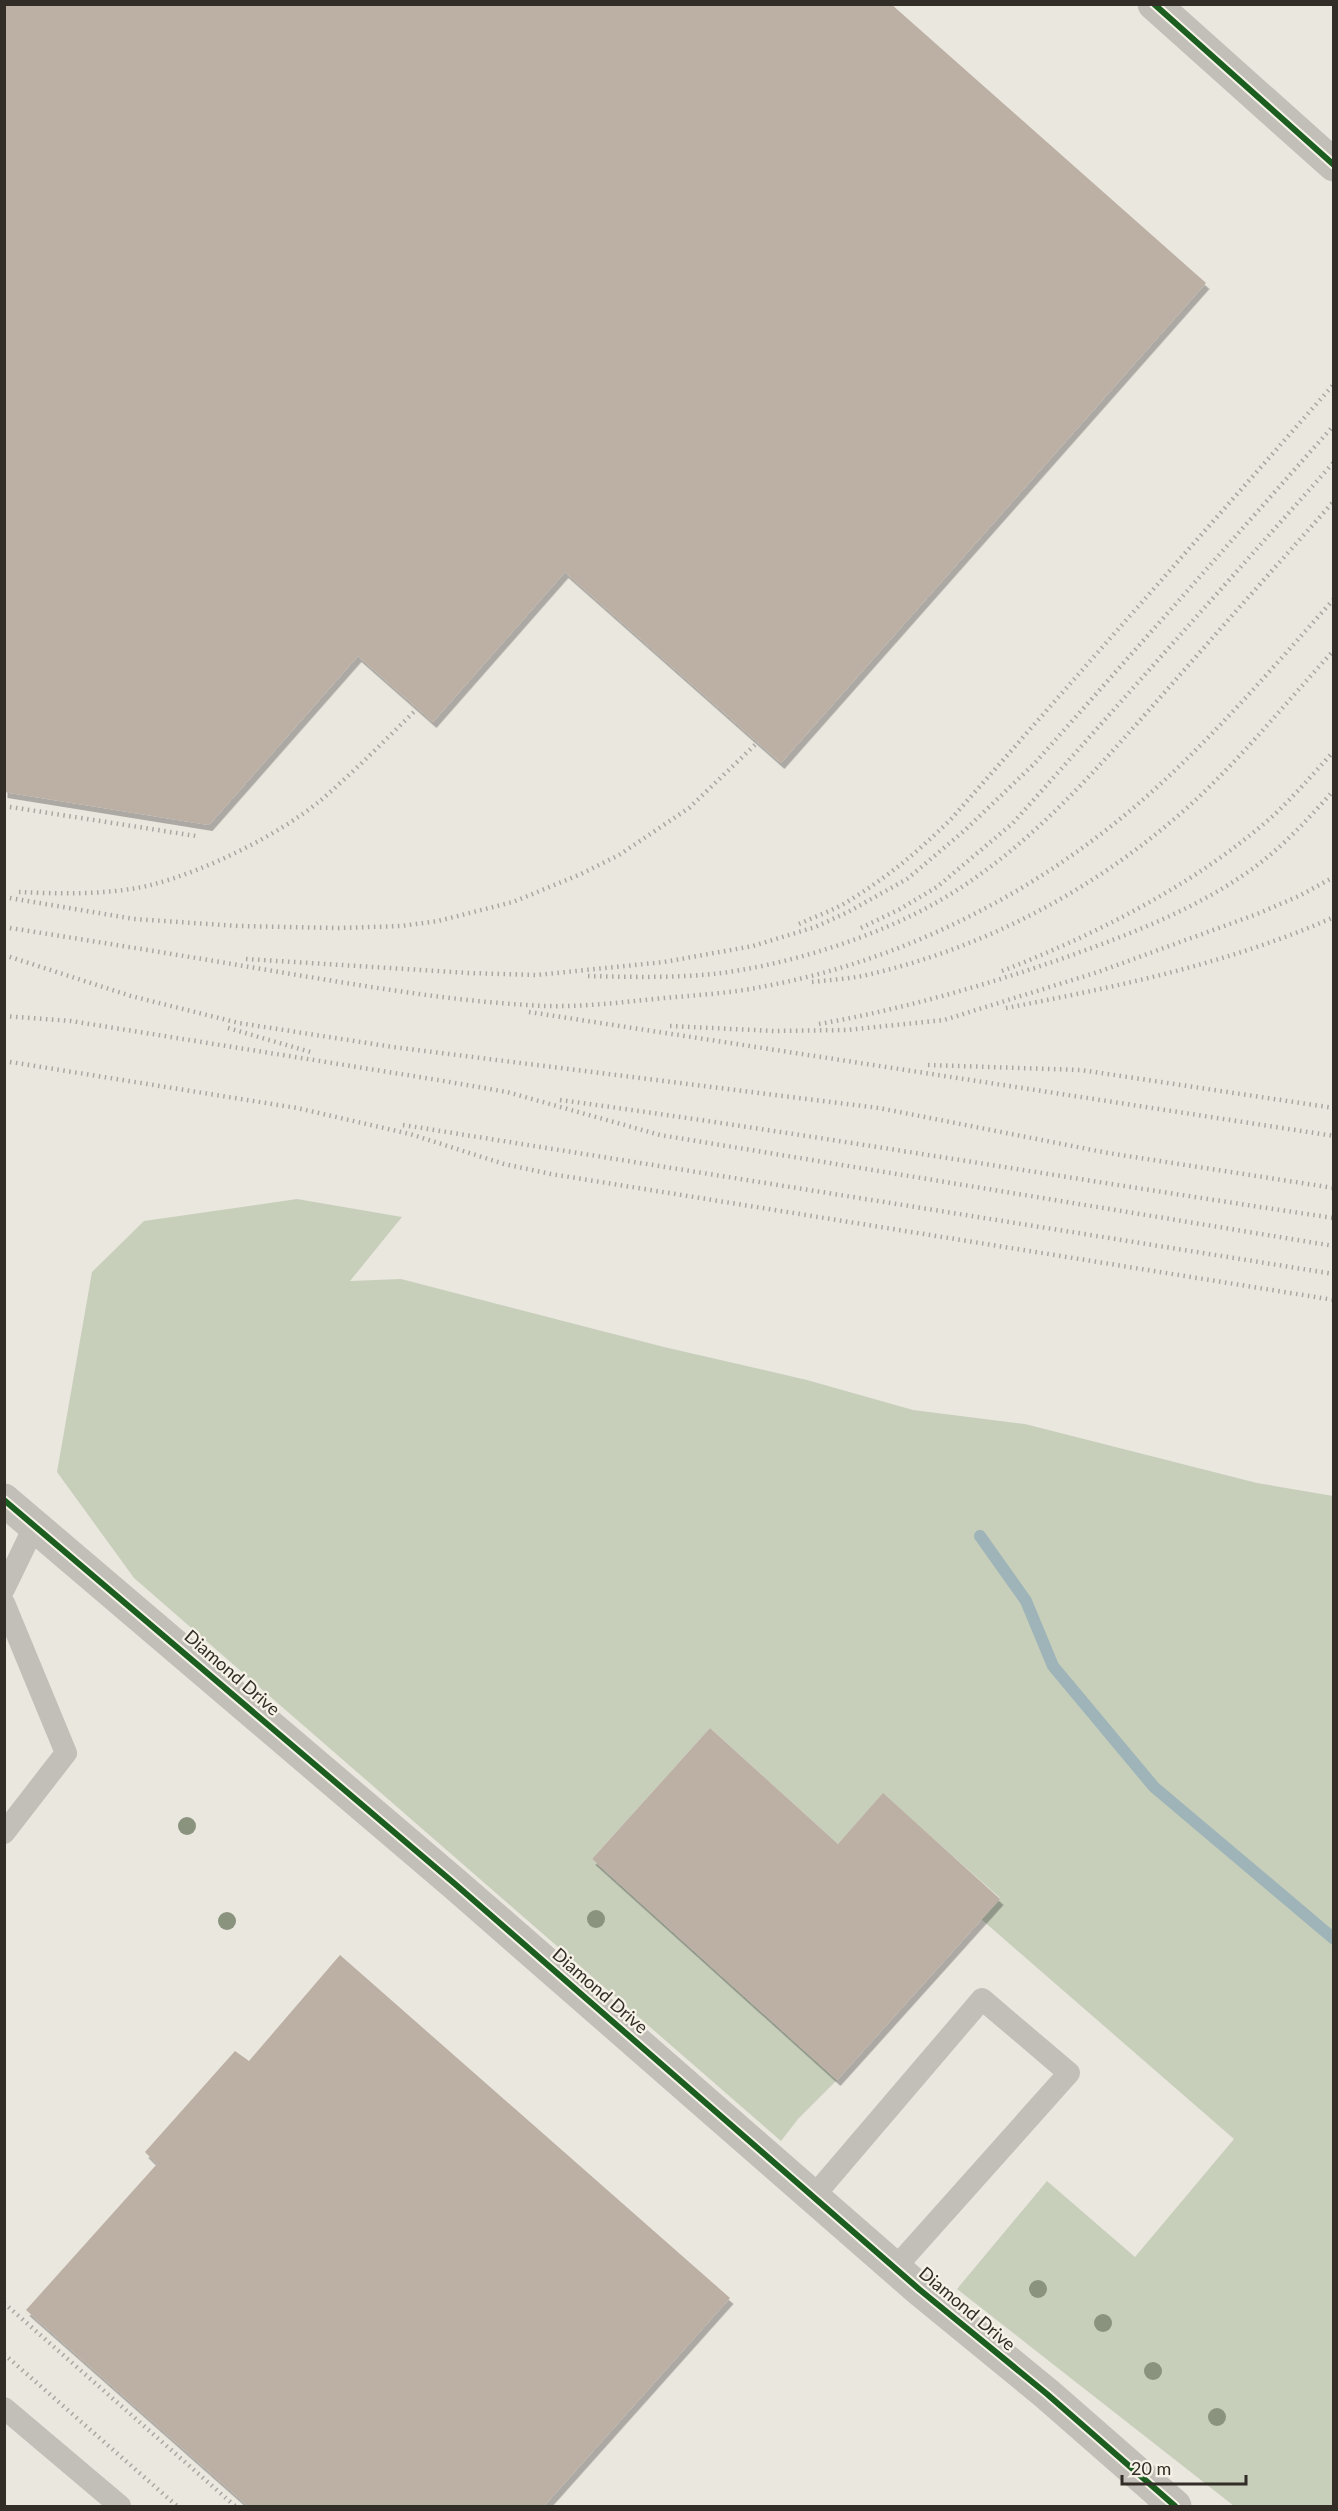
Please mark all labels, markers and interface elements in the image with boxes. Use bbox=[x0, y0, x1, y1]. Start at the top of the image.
street label: Diamond Drive bbox=[180, 1625, 285, 1720]
street label: Diamond Drive bbox=[548, 1943, 653, 2038]
street label: Diamond Drive bbox=[915, 2261, 1020, 2355]
scale bar bbox=[1122, 2448, 1246, 2486]
text: 20 m bbox=[1131, 2457, 1171, 2479]

